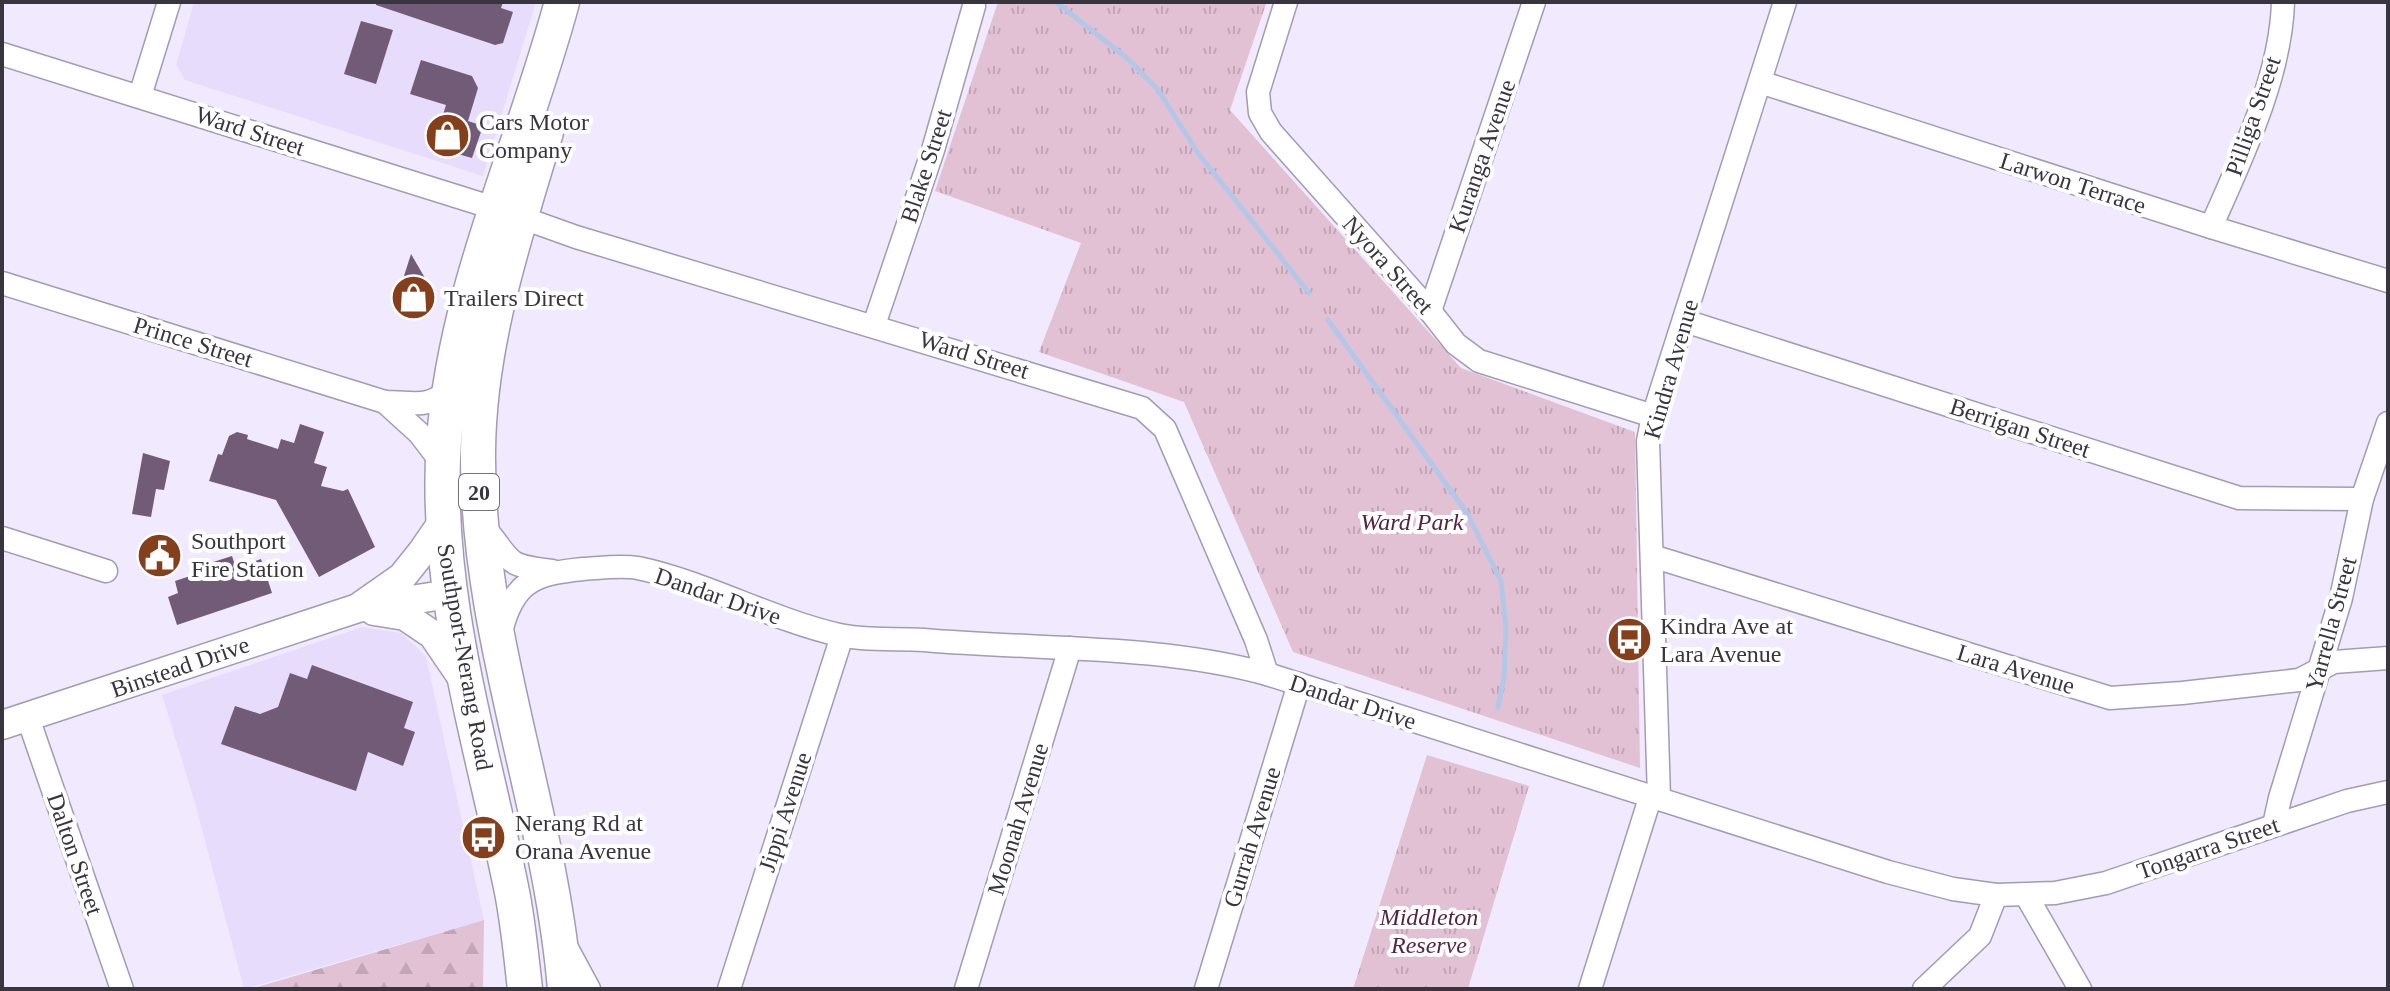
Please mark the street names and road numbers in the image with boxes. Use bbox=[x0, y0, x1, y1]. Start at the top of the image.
street label: Pilliga Street bbox=[2220, 53, 2286, 179]
street label: Kuranga Avenue bbox=[1444, 76, 1520, 236]
street label: Ward Street bbox=[192, 101, 308, 161]
street label: Blake Street bbox=[895, 106, 957, 226]
street label: Larwon Terrace bbox=[1997, 147, 2149, 219]
street label: Nyora Street bbox=[1338, 211, 1439, 319]
street label: Kindra Avenue bbox=[1639, 296, 1703, 442]
street label: Prince Street bbox=[130, 312, 256, 373]
street label: Ward Street bbox=[916, 326, 1032, 384]
street label: Berrigan Street bbox=[1947, 393, 2094, 463]
road number: 20 bbox=[459, 474, 499, 510]
street label: Southport-Nerang Road bbox=[432, 542, 498, 772]
street label: Yarrella Street bbox=[2301, 554, 2362, 694]
street label: Dandar Drive bbox=[652, 562, 784, 630]
street label: Binstead Drive bbox=[107, 631, 253, 703]
street label: Lara Avenue bbox=[1954, 639, 2078, 699]
street label: Dandar Drive bbox=[1287, 669, 1419, 735]
street label: Moonah Avenue bbox=[983, 740, 1053, 898]
street label: Jippi Avenue bbox=[753, 749, 817, 875]
street label: Gurrah Avenue bbox=[1218, 764, 1286, 910]
street label: Dalton Street bbox=[42, 790, 108, 919]
street label: Tongarra Street bbox=[2134, 811, 2283, 884]

